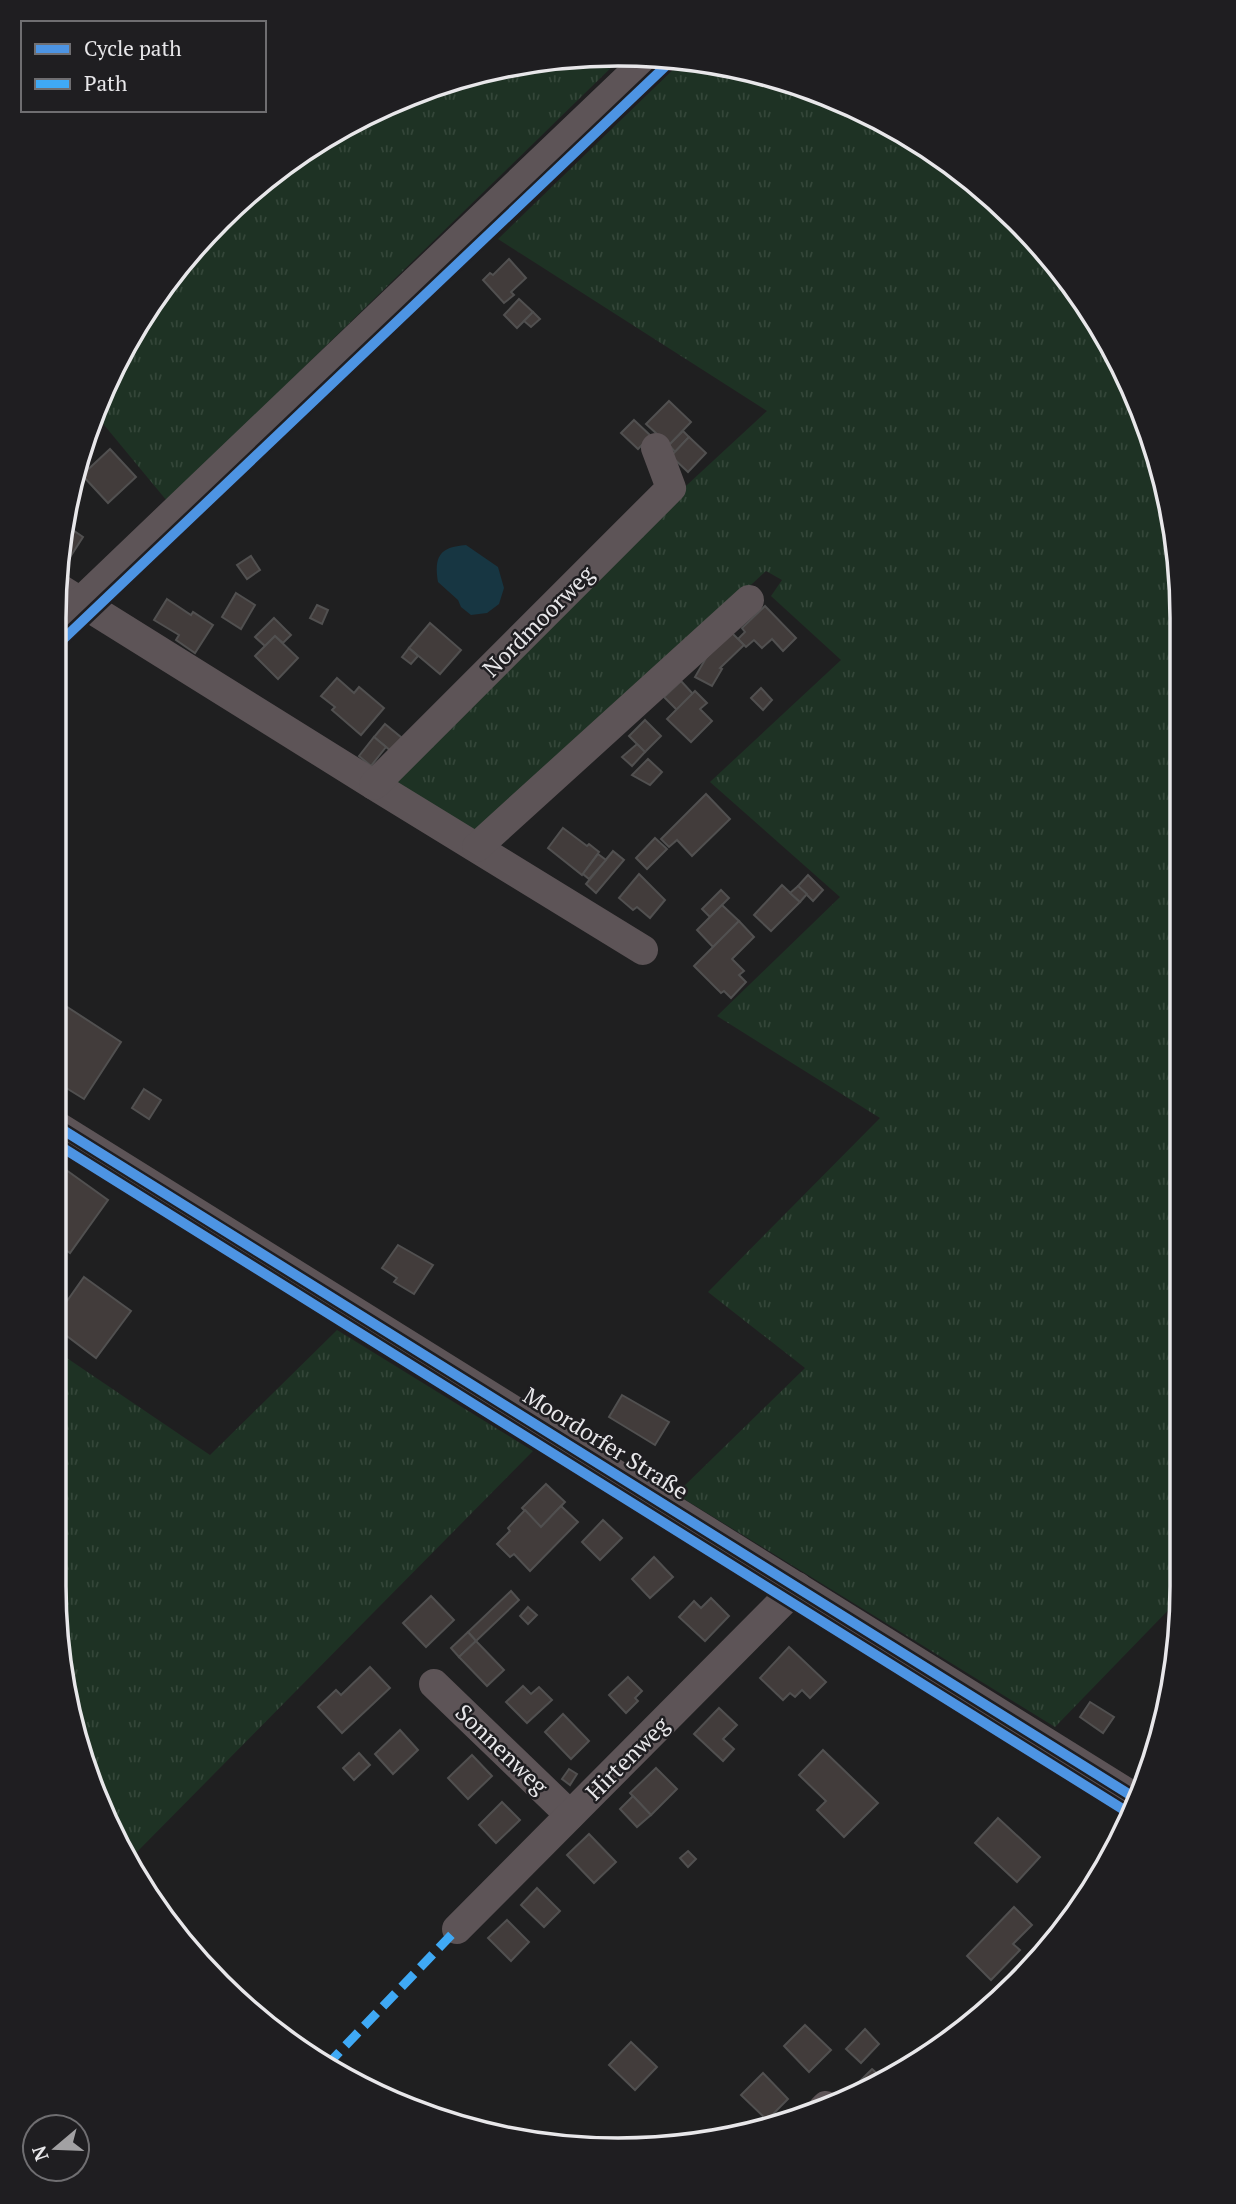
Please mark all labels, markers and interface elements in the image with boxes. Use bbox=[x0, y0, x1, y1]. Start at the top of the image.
legend bbox=[21, 21, 266, 112]
text: Cycle path bbox=[84, 34, 182, 62]
text: Path bbox=[84, 69, 127, 97]
street label: Nordmoorweg bbox=[476, 558, 601, 683]
street label: Moordorfer Straße bbox=[517, 1380, 695, 1506]
street label: Sonnenweg bbox=[449, 1697, 556, 1802]
street label: Hirtenweg bbox=[578, 1709, 676, 1807]
north arrow bbox=[21, 2113, 91, 2183]
text: N bbox=[25, 2142, 54, 2165]

